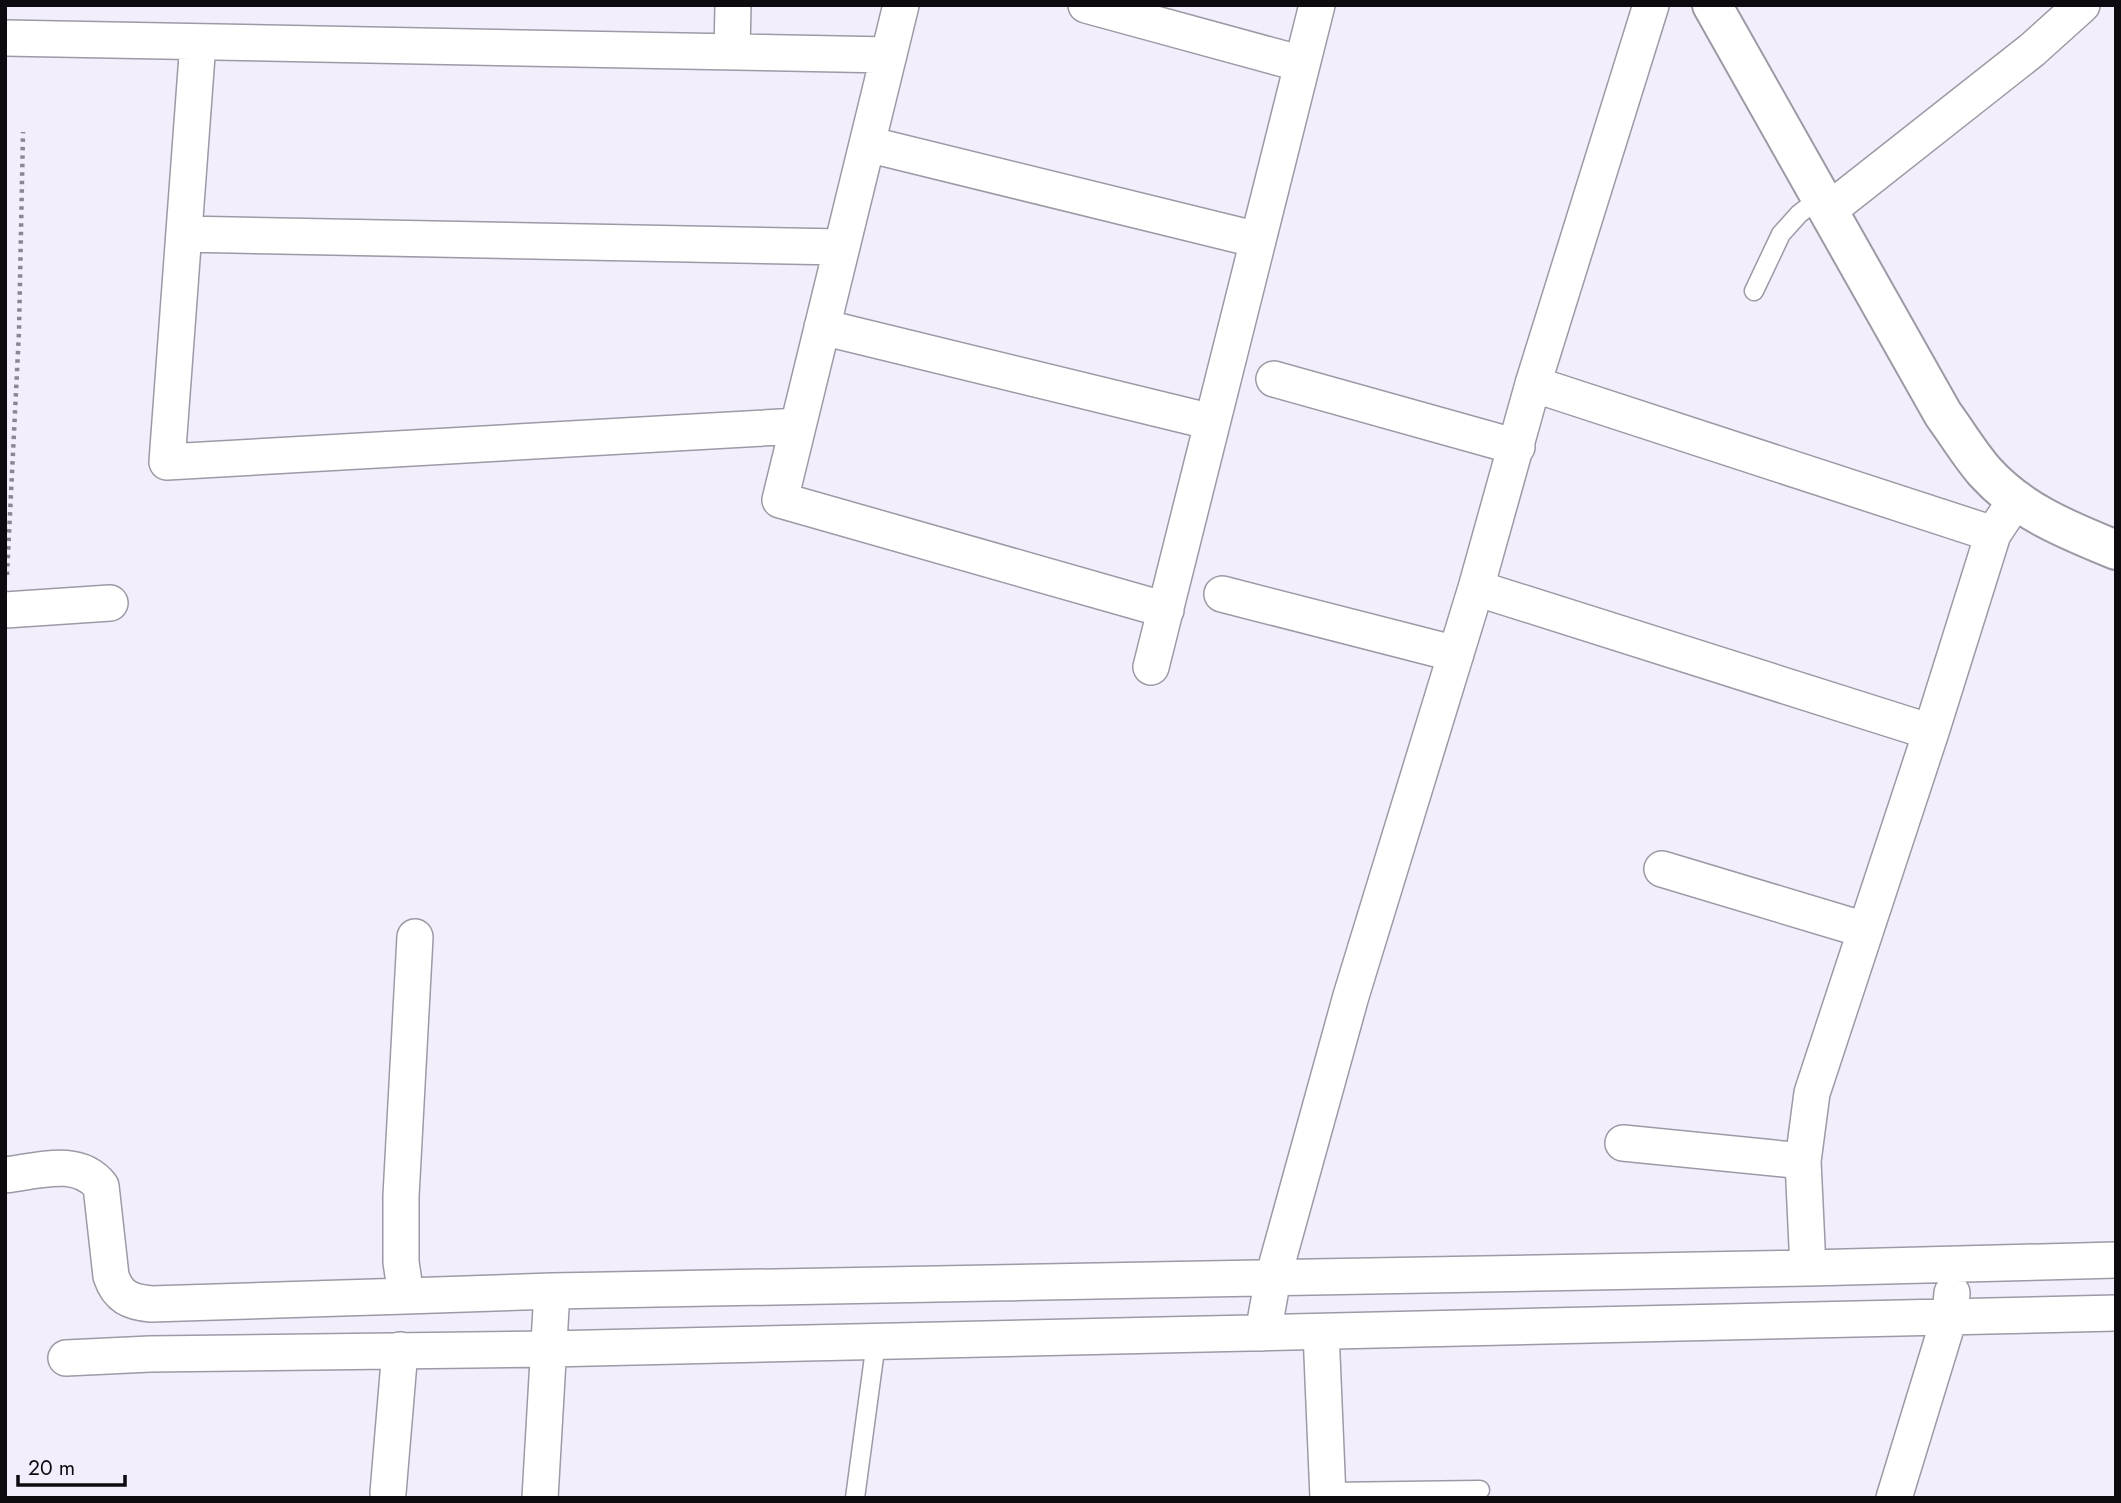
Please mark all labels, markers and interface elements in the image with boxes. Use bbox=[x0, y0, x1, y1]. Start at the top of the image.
scale bar bbox=[18, 1444, 124, 1488]
text: 20 m bbox=[28, 1453, 75, 1483]

